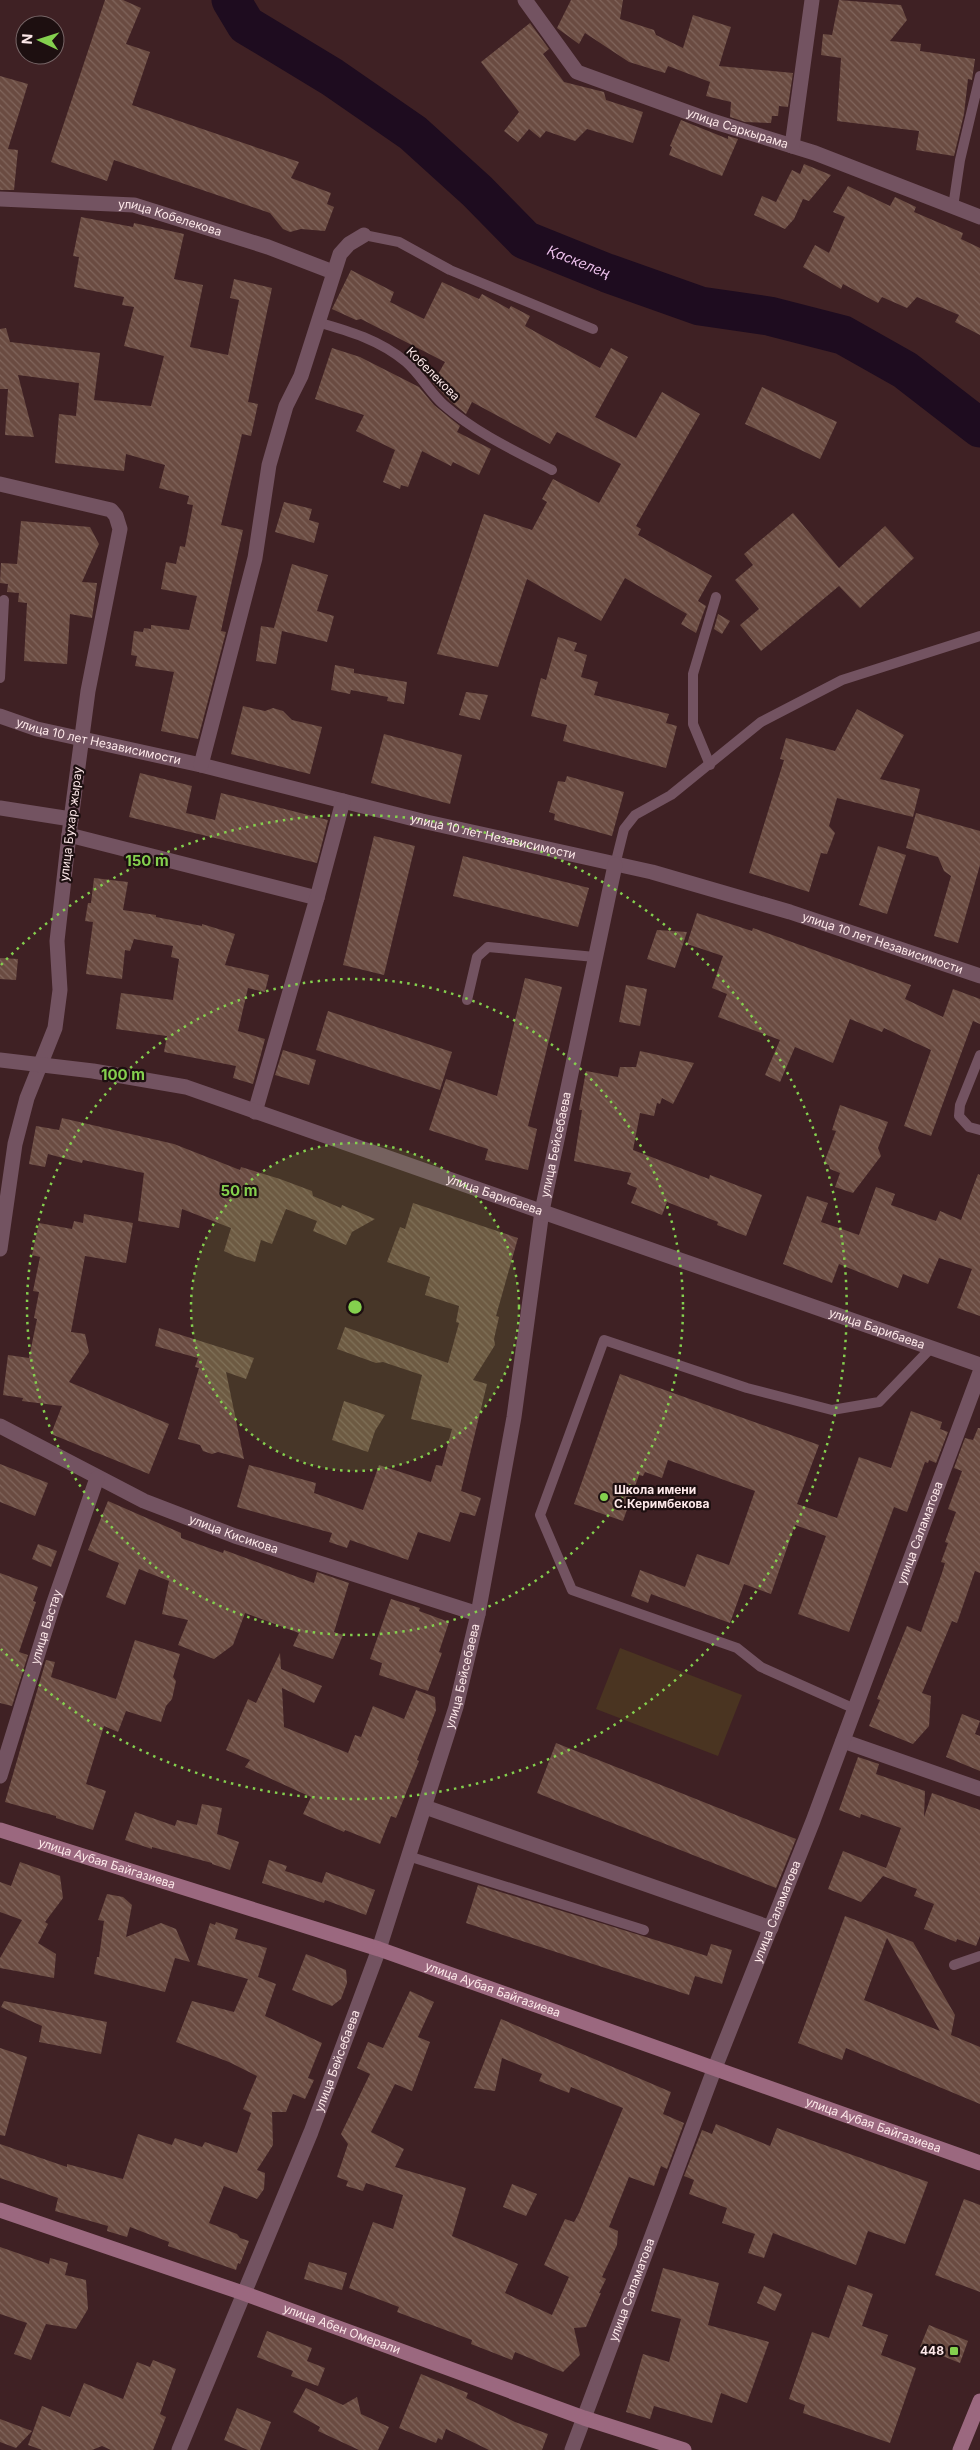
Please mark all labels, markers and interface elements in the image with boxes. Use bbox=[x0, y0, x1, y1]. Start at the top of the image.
north arrow bbox=[15, 15, 65, 65]
text: N bbox=[18, 33, 35, 45]
street label: улица Саркырама bbox=[685, 104, 790, 151]
street label: улица Кобелекова bbox=[118, 196, 224, 239]
water label: Қаскелең bbox=[545, 241, 613, 281]
street label: Кобелекова bbox=[403, 344, 463, 404]
street label: улица 10 лет Независимости bbox=[14, 714, 183, 767]
street label: улица Бухар жырау bbox=[56, 766, 85, 882]
street label: улица 10 лет Независимости bbox=[409, 810, 577, 862]
text: 150 m bbox=[125, 851, 169, 870]
street label: улица 10 лет Независимости bbox=[800, 909, 965, 977]
text: 100 m bbox=[101, 1065, 145, 1084]
street label: улица Бейсебаева bbox=[537, 1090, 574, 1199]
street label: улица Барибаева bbox=[445, 1171, 545, 1218]
text: 50 m bbox=[221, 1181, 257, 1200]
centre of rings bbox=[346, 1298, 364, 1316]
street label: улица Барибаева bbox=[827, 1305, 927, 1352]
street label: улица Саламатова bbox=[894, 1479, 946, 1586]
place label: Школа имени С.Керимбекова bbox=[614, 1482, 709, 1511]
marker: Школа имени С.Керимбекова bbox=[598, 1491, 610, 1503]
street label: улица Кисикова bbox=[187, 1511, 280, 1556]
street label: улица Бастау bbox=[27, 1587, 65, 1666]
street label: улица Бейсебаева bbox=[442, 1622, 482, 1730]
street label: улица Аубая Байгазиева bbox=[37, 1835, 177, 1892]
street label: улица Саламатова bbox=[749, 1858, 804, 1965]
street label: улица Аубая Байгазиева bbox=[423, 1958, 563, 2020]
street label: улица Бейсебаева bbox=[311, 2008, 363, 2114]
street label: улица Аубая Байгазиева bbox=[804, 2094, 943, 2156]
street label: улица Саламатова bbox=[605, 2236, 657, 2343]
street label: улица Абен Омерали bbox=[281, 2300, 403, 2357]
place label: 448 bbox=[920, 2343, 944, 2358]
marker: 448 bbox=[948, 2345, 960, 2357]

